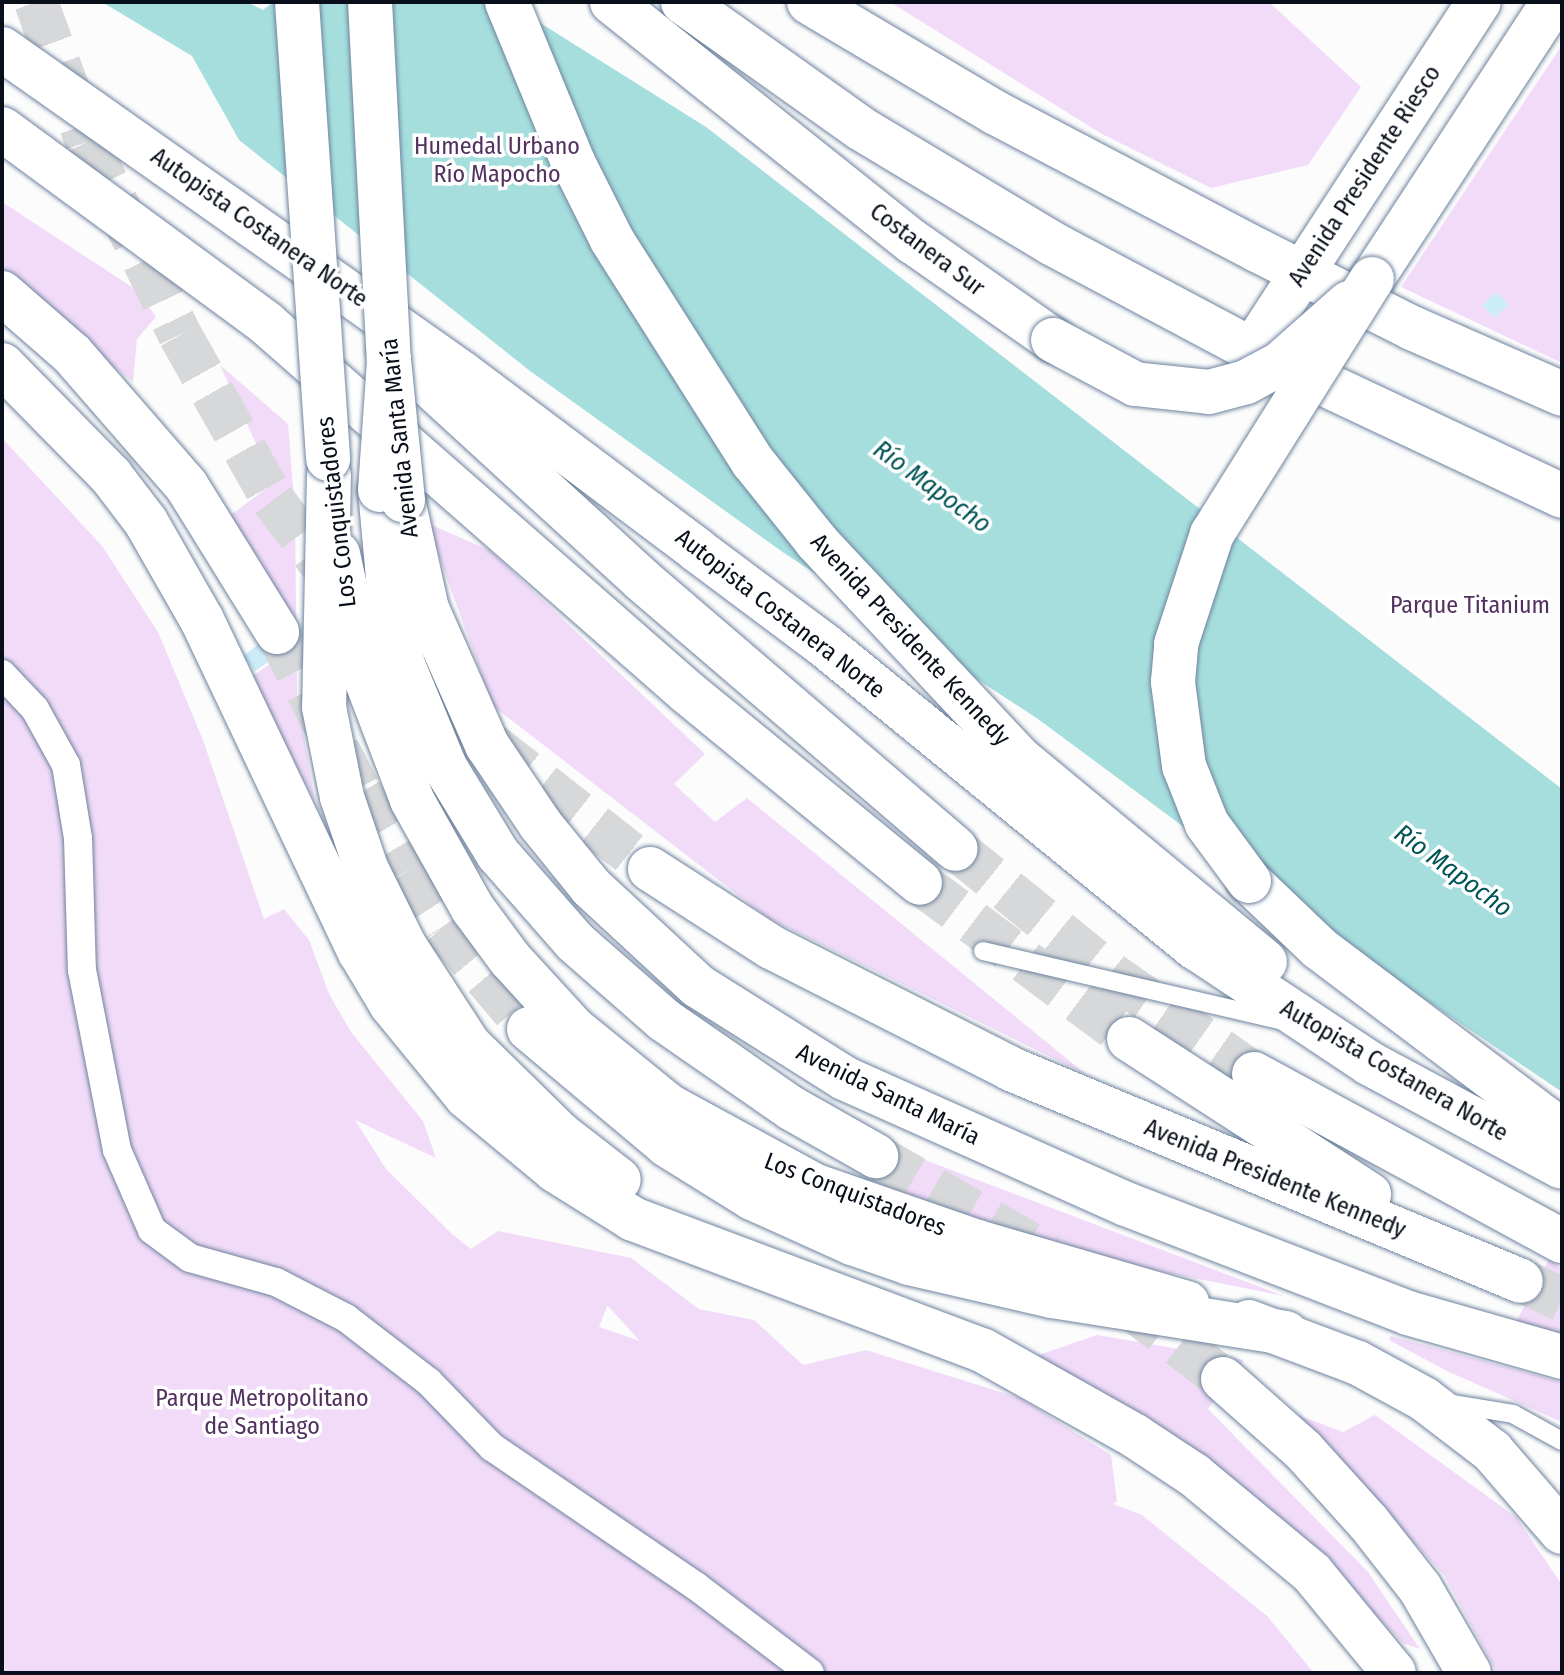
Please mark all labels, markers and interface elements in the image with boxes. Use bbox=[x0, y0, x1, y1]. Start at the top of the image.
street label: Avenida Presidente Riesco bbox=[1283, 60, 1447, 292]
park label: Humedal Urbano Río Mapocho bbox=[414, 133, 580, 189]
street label: Autopista Costanera Norte bbox=[145, 142, 373, 314]
street label: Costanera Sur bbox=[864, 197, 990, 303]
street label: Avenida Santa María bbox=[375, 337, 425, 539]
street label: Los Conquistadores bbox=[311, 415, 363, 609]
water label: Río Mapocho bbox=[867, 434, 997, 540]
street label: Autopista Costanera Norte bbox=[670, 523, 890, 705]
street label: Avenida Presidente Kennedy bbox=[804, 528, 1016, 752]
park label: Parque Titanium bbox=[1390, 592, 1550, 620]
water label: Río Mapocho bbox=[1388, 818, 1518, 924]
street label: Autopista Costanera Norte bbox=[1275, 994, 1513, 1148]
street label: Avenida Santa María bbox=[792, 1038, 984, 1152]
street label: Avenida Presidente Kennedy bbox=[1140, 1113, 1410, 1245]
street label: Los Conquistadores bbox=[760, 1147, 950, 1243]
park label: Parque Metropolitano de Santiago bbox=[155, 1385, 369, 1441]

